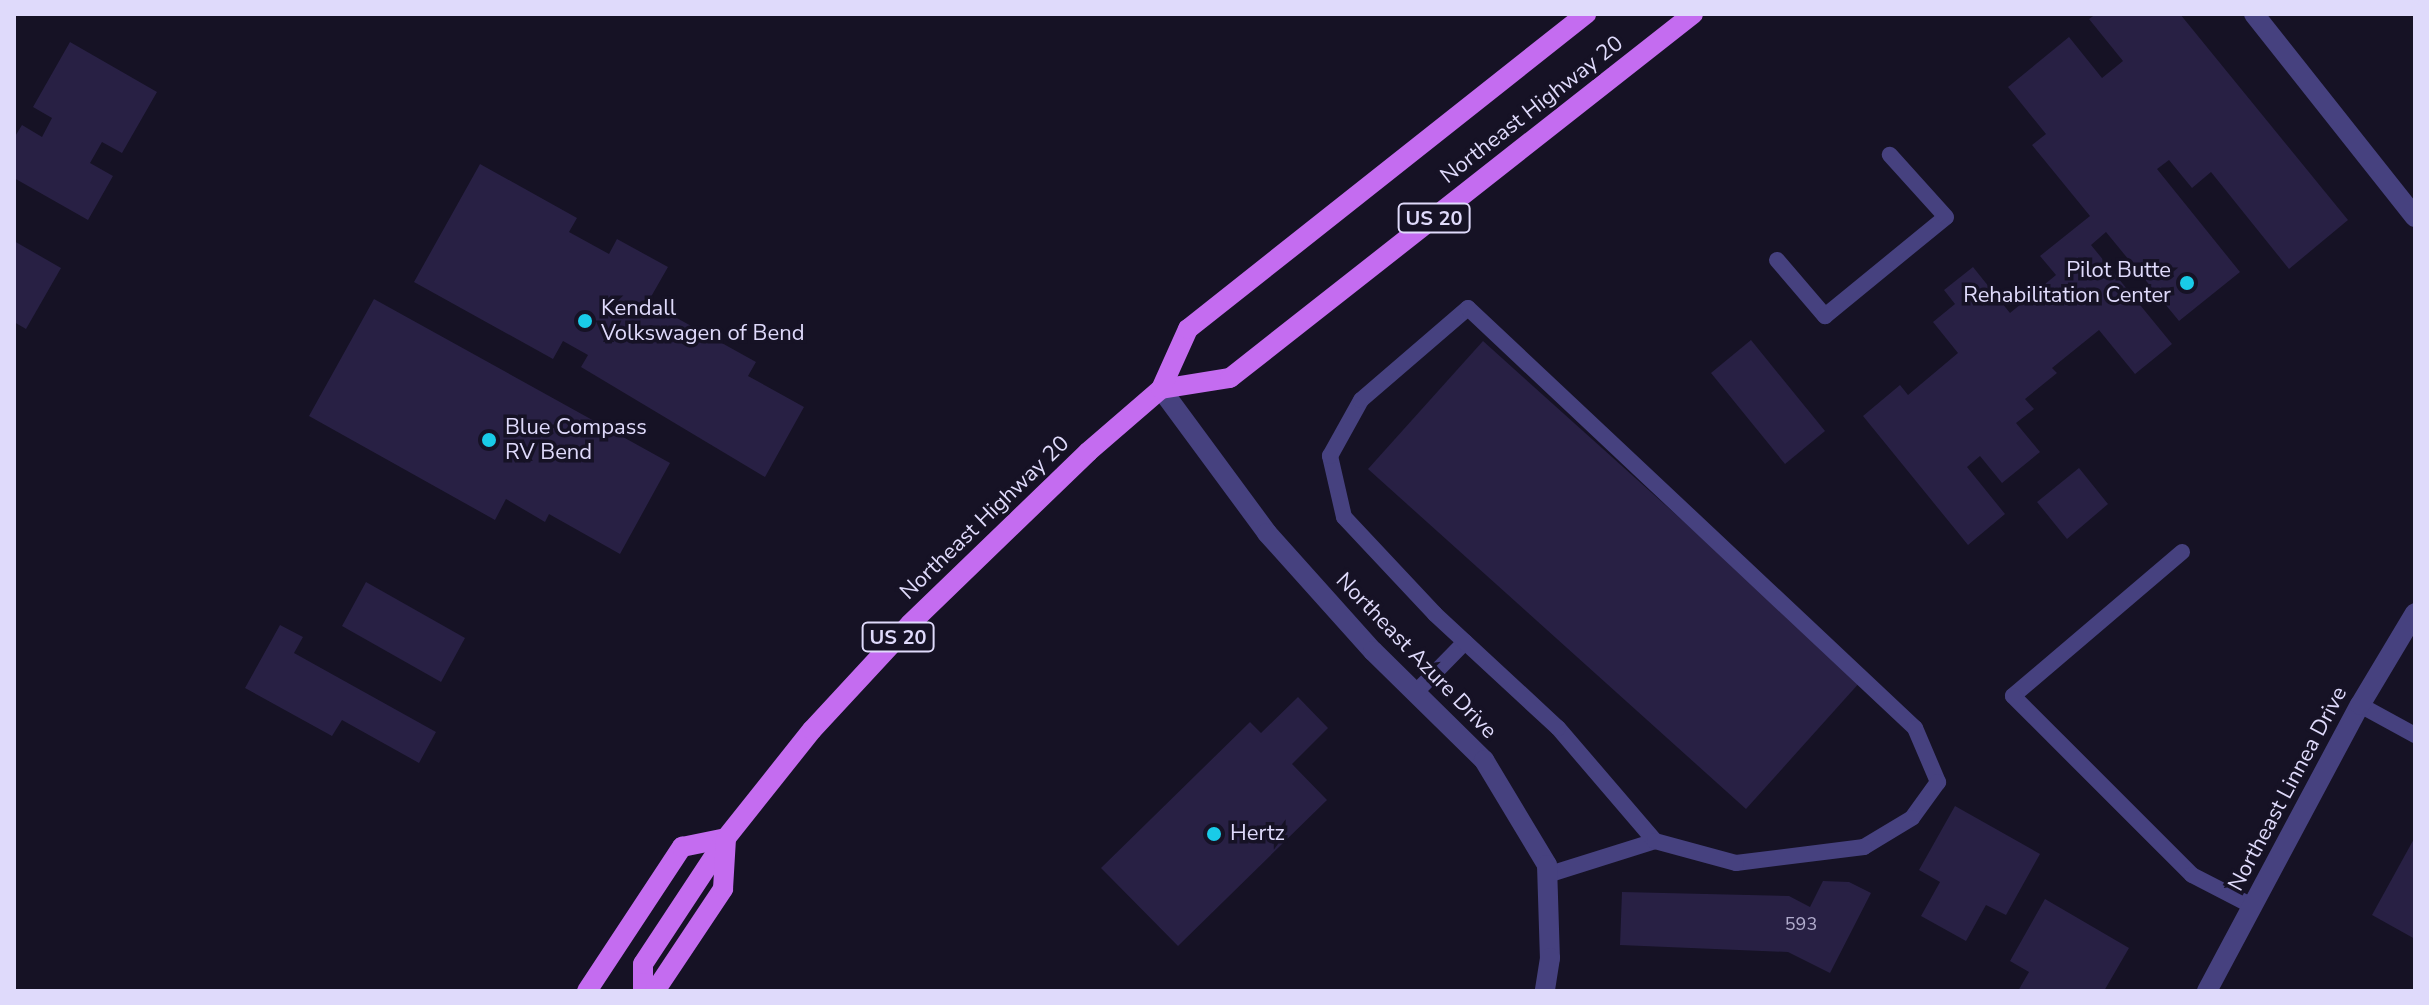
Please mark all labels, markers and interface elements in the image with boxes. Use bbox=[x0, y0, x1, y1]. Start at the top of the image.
street label: Northeast Highway 20 bbox=[1435, 30, 1629, 190]
road number: US 20 bbox=[1396, 202, 1472, 234]
place label: Pilot Butte Rehabilitation Center bbox=[1963, 257, 2171, 308]
marker: Pilot Butte Rehabilitation Center bbox=[2178, 274, 2196, 292]
place label: Kendall Volkswagen of Bend bbox=[601, 295, 804, 346]
marker: Kendall Volkswagen of Bend bbox=[576, 312, 594, 330]
place label: Blue Compass RV Bend bbox=[505, 414, 647, 466]
street label: Northeast Highway 20 bbox=[895, 430, 1075, 606]
marker: Blue Compass RV Bend bbox=[480, 431, 498, 449]
street label: Northeast Azure Drive bbox=[1330, 568, 1502, 744]
road number: US 20 bbox=[860, 621, 936, 653]
street label: Northeast Linnea Drive bbox=[2223, 682, 2353, 896]
place label: Hertz bbox=[1230, 821, 1285, 847]
marker: Hertz bbox=[1205, 825, 1223, 843]
house number: 593 bbox=[1785, 913, 1817, 935]

